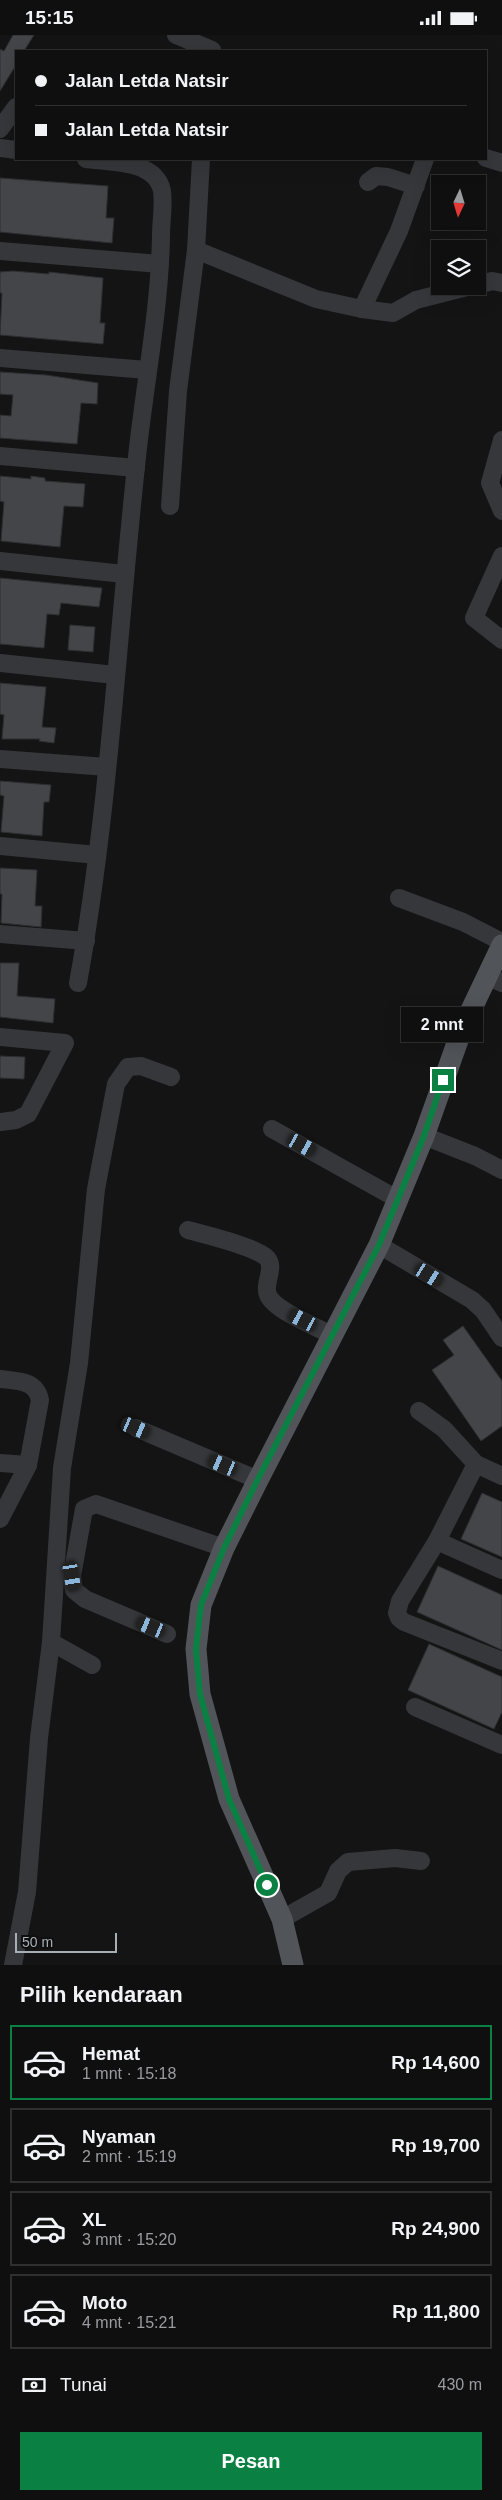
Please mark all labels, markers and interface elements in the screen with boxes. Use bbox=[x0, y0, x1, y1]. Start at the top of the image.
text: 15:15 bbox=[25, 7, 74, 28]
text: Jalan Letda Natsir bbox=[65, 70, 229, 91]
text: Jalan Letda Natsir bbox=[65, 119, 229, 140]
north arrow bbox=[431, 175, 486, 230]
map controls bbox=[431, 175, 486, 295]
button: layers bbox=[431, 240, 486, 295]
callout: 2 mnt bbox=[402, 1007, 484, 1043]
text: 2 mnt bbox=[421, 1016, 463, 1033]
route end bbox=[432, 1069, 454, 1091]
car bbox=[285, 1131, 318, 1159]
car bbox=[412, 1261, 445, 1289]
car bbox=[286, 1306, 319, 1334]
car bbox=[119, 1415, 152, 1441]
car bbox=[206, 1452, 239, 1478]
car bbox=[62, 1560, 81, 1592]
car bbox=[134, 1614, 167, 1640]
route start bbox=[256, 1874, 278, 1896]
scale bar bbox=[15, 1930, 118, 1953]
text: 50 m bbox=[22, 1934, 53, 1950]
text: Pilih kendaraan bbox=[20, 1982, 183, 2007]
icon: car bbox=[22, 2040, 67, 2085]
text: Hemat bbox=[82, 2043, 140, 2064]
text: Rp 14,600 bbox=[391, 2052, 480, 2073]
text: 1 mnt · 15:18 bbox=[82, 2065, 176, 2082]
icon: car bbox=[22, 2123, 67, 2168]
text: Nyaman bbox=[82, 2126, 156, 2147]
text: Rp 19,700 bbox=[391, 2135, 480, 2156]
text: 2 mnt · 15:19 bbox=[82, 2148, 176, 2165]
icon: car bbox=[22, 2206, 67, 2251]
text: XL bbox=[82, 2209, 106, 2230]
text: Rp 24,900 bbox=[391, 2218, 480, 2239]
text: 3 mnt · 15:20 bbox=[82, 2231, 176, 2248]
icon: car bbox=[22, 2289, 67, 2334]
text: Moto bbox=[82, 2292, 127, 2313]
text: Rp 11,800 bbox=[392, 2301, 480, 2322]
text: 4 mnt · 15:21 bbox=[82, 2314, 176, 2331]
icon: cash bbox=[20, 2371, 48, 2399]
text: Tunai bbox=[60, 2374, 107, 2395]
text: 430 m bbox=[438, 2376, 482, 2393]
button: Pesan bbox=[20, 2432, 482, 2490]

